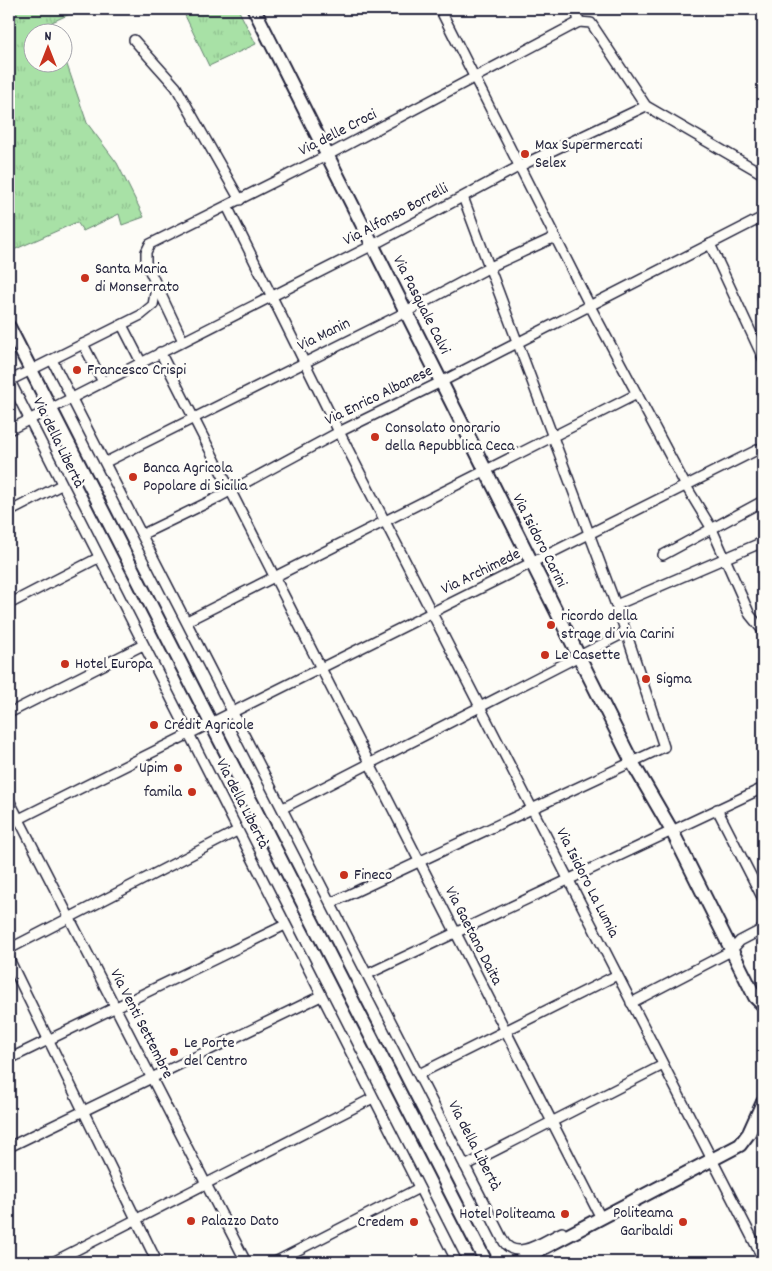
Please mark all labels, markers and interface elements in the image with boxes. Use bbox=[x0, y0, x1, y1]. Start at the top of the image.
north arrow bbox=[22, 22, 72, 72]
text: N bbox=[45, 27, 52, 47]
street label: Via delle Croci bbox=[295, 103, 381, 163]
place label: Max Supermercati Selex bbox=[535, 134, 643, 175]
marker: Max Supermercati Selex bbox=[519, 148, 531, 160]
street label: Via Alfonso Borrelli bbox=[339, 178, 453, 252]
street label: Via Pasquale Calvi bbox=[386, 252, 456, 358]
place label: Santa Maria di Monserrato bbox=[95, 258, 179, 299]
marker: Santa Maria di Monserrato bbox=[79, 272, 91, 284]
street label: Via Manin bbox=[294, 312, 354, 358]
place label: Francesco Crispi bbox=[87, 359, 186, 382]
street label: Via Enrico Albanese bbox=[321, 360, 437, 432]
marker: Francesco Crispi bbox=[71, 364, 83, 376]
street label: Via della Libertà bbox=[26, 394, 90, 492]
place label: Consolato onorario della Repubblica Ceca bbox=[385, 417, 515, 458]
marker: Consolato onorario della Repubblica Ceca bbox=[369, 431, 381, 443]
place label: Banca Agricola Popolare di Sicilia bbox=[143, 457, 248, 498]
marker: Banca Agricola Popolare di Sicilia bbox=[127, 471, 139, 483]
street label: Via Isidoro Carini bbox=[506, 490, 573, 592]
street label: Via Archimede bbox=[437, 543, 525, 601]
place label: ricordo della strage di via Carini bbox=[561, 605, 674, 646]
marker: ricordo della strage di via Carini bbox=[545, 619, 557, 631]
place label: Le Casette bbox=[555, 644, 620, 667]
marker: Le Casette bbox=[539, 649, 551, 661]
place label: Hotel Europa bbox=[75, 653, 153, 676]
marker: Hotel Europa bbox=[59, 658, 71, 670]
place label: Sigma bbox=[656, 668, 692, 691]
marker: Sigma bbox=[640, 673, 652, 685]
place label: Crédit Agricole bbox=[164, 714, 254, 737]
marker: Crédit Agricole bbox=[148, 719, 160, 731]
street label: Via della Libertà bbox=[209, 755, 275, 853]
place label: Upim bbox=[139, 757, 168, 780]
marker: Upim bbox=[172, 762, 184, 774]
place label: famila bbox=[144, 781, 182, 804]
marker: famila bbox=[186, 786, 198, 798]
street label: Via Isidoro La Lumia bbox=[549, 824, 625, 942]
place label: Fineco bbox=[354, 864, 392, 887]
marker: Fineco bbox=[338, 869, 350, 881]
street label: Via Gaetano Daita bbox=[438, 883, 508, 990]
street label: Via Venti Settembre bbox=[103, 965, 179, 1083]
place label: Le Porte del Centro bbox=[184, 1032, 247, 1073]
marker: Le Porte del Centro bbox=[168, 1046, 180, 1058]
street label: Via della Libertà bbox=[441, 1097, 507, 1195]
place label: Politeama Garibaldi bbox=[613, 1202, 673, 1243]
place label: Hotel Politeama bbox=[459, 1203, 555, 1226]
marker: Hotel Politeama bbox=[559, 1208, 571, 1220]
place label: Palazzo Dato bbox=[201, 1210, 279, 1233]
place label: Credem bbox=[358, 1211, 404, 1234]
marker: Palazzo Dato bbox=[185, 1215, 197, 1227]
marker: Credem bbox=[408, 1216, 420, 1228]
marker: Politeama Garibaldi bbox=[677, 1216, 689, 1228]

